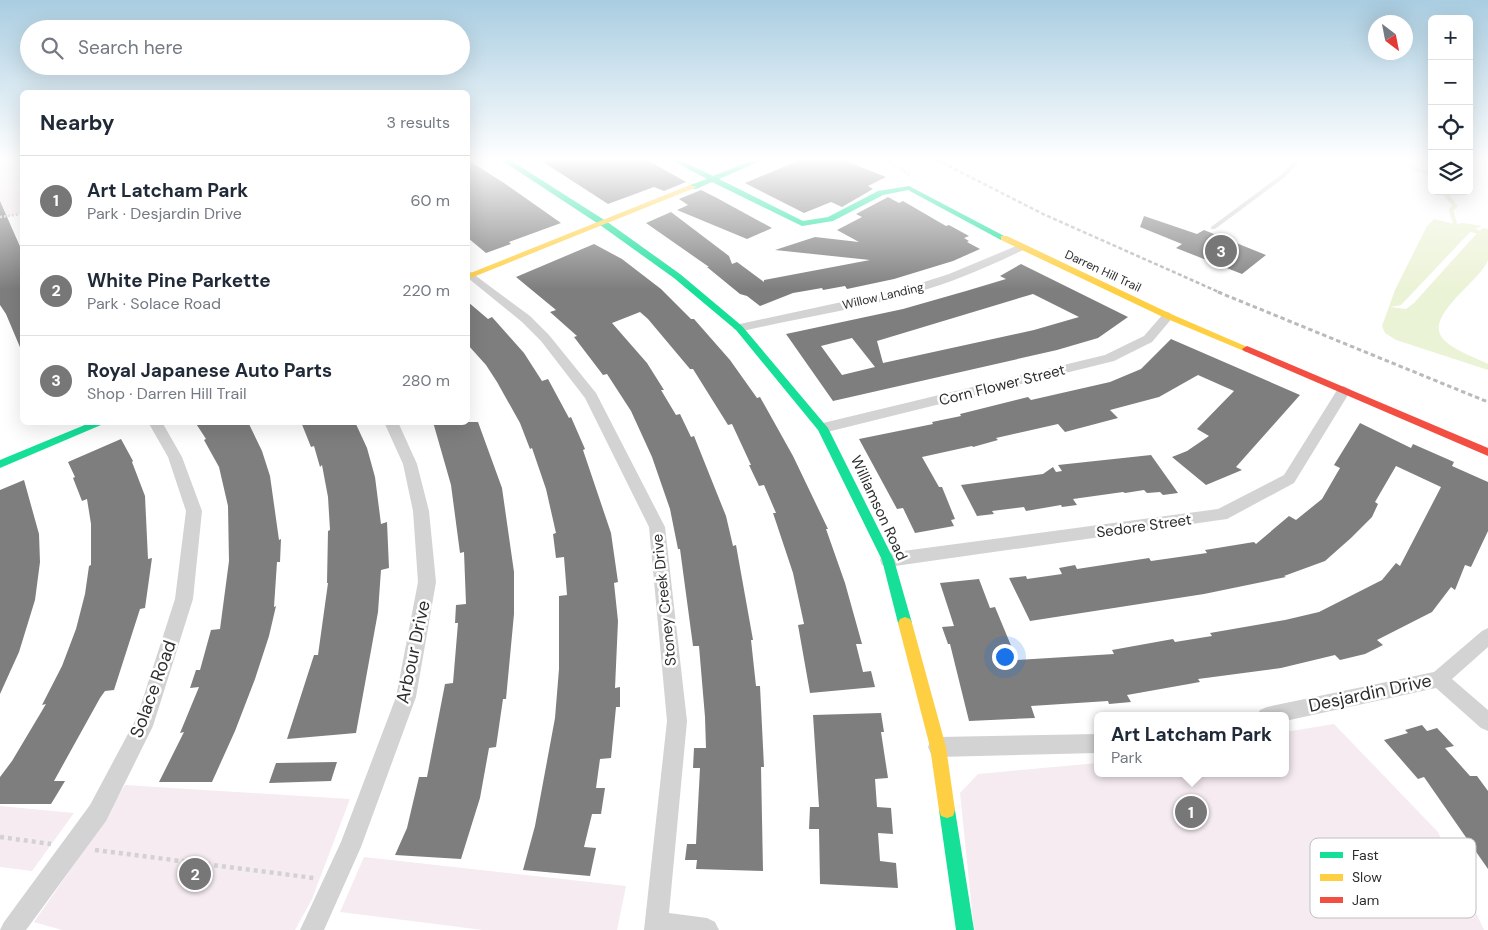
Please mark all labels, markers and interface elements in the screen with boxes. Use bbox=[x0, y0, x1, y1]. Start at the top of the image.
north arrow bbox=[1368, 15, 1413, 60]
map controls bbox=[1428, 15, 1473, 195]
button: + bbox=[1428, 15, 1473, 60]
search box bbox=[20, 20, 470, 75]
icon: search bbox=[38, 34, 66, 62]
text: Search here bbox=[78, 35, 183, 60]
button: − bbox=[1428, 60, 1473, 105]
button: locate bbox=[1428, 105, 1473, 150]
text: Nearby bbox=[40, 109, 114, 137]
text: 3 results bbox=[387, 112, 450, 133]
button: layers bbox=[1428, 150, 1473, 195]
text: Art Latcham Park bbox=[87, 178, 248, 203]
text: 1 bbox=[53, 190, 59, 211]
text: 60 m bbox=[410, 190, 450, 211]
text: Park · Desjardin Drive bbox=[87, 203, 242, 224]
pin: 3 bbox=[1205, 232, 1237, 270]
street label: Darren Hill Trail bbox=[1062, 246, 1144, 296]
text: White Pine Parkette bbox=[87, 268, 271, 293]
street label: Willow Landing bbox=[841, 279, 925, 313]
text: 2 bbox=[51, 280, 61, 301]
text: 220 m bbox=[402, 280, 450, 301]
text: Park · Solace Road bbox=[87, 293, 221, 314]
text: Royal Japanese Auto Parts bbox=[87, 358, 332, 383]
street label: Corn Flower Street bbox=[937, 360, 1067, 410]
text: 3 bbox=[51, 370, 61, 391]
text: 280 m bbox=[402, 370, 450, 391]
text: Shop · Darren Hill Trail bbox=[87, 383, 247, 404]
street label: Williamson Road bbox=[846, 452, 912, 564]
street label: Sedore Street bbox=[1095, 509, 1193, 543]
street label: Stoney Creek Drive bbox=[647, 533, 681, 667]
street label: Arbour Drive bbox=[390, 598, 436, 706]
street label: Solace Road bbox=[124, 637, 182, 741]
your location bbox=[992, 644, 1018, 670]
street label: Desjardin Drive bbox=[1306, 668, 1434, 718]
popup bbox=[1094, 712, 1289, 777]
text: Art Latcham Park bbox=[1111, 722, 1272, 747]
text: Park bbox=[1111, 747, 1142, 768]
pin: 1 bbox=[1175, 793, 1207, 831]
legend bbox=[1310, 838, 1476, 918]
text: Fast bbox=[1352, 846, 1379, 864]
pin: 2 bbox=[179, 855, 211, 893]
text: Slow bbox=[1352, 868, 1382, 886]
text: Jam bbox=[1352, 891, 1379, 909]

